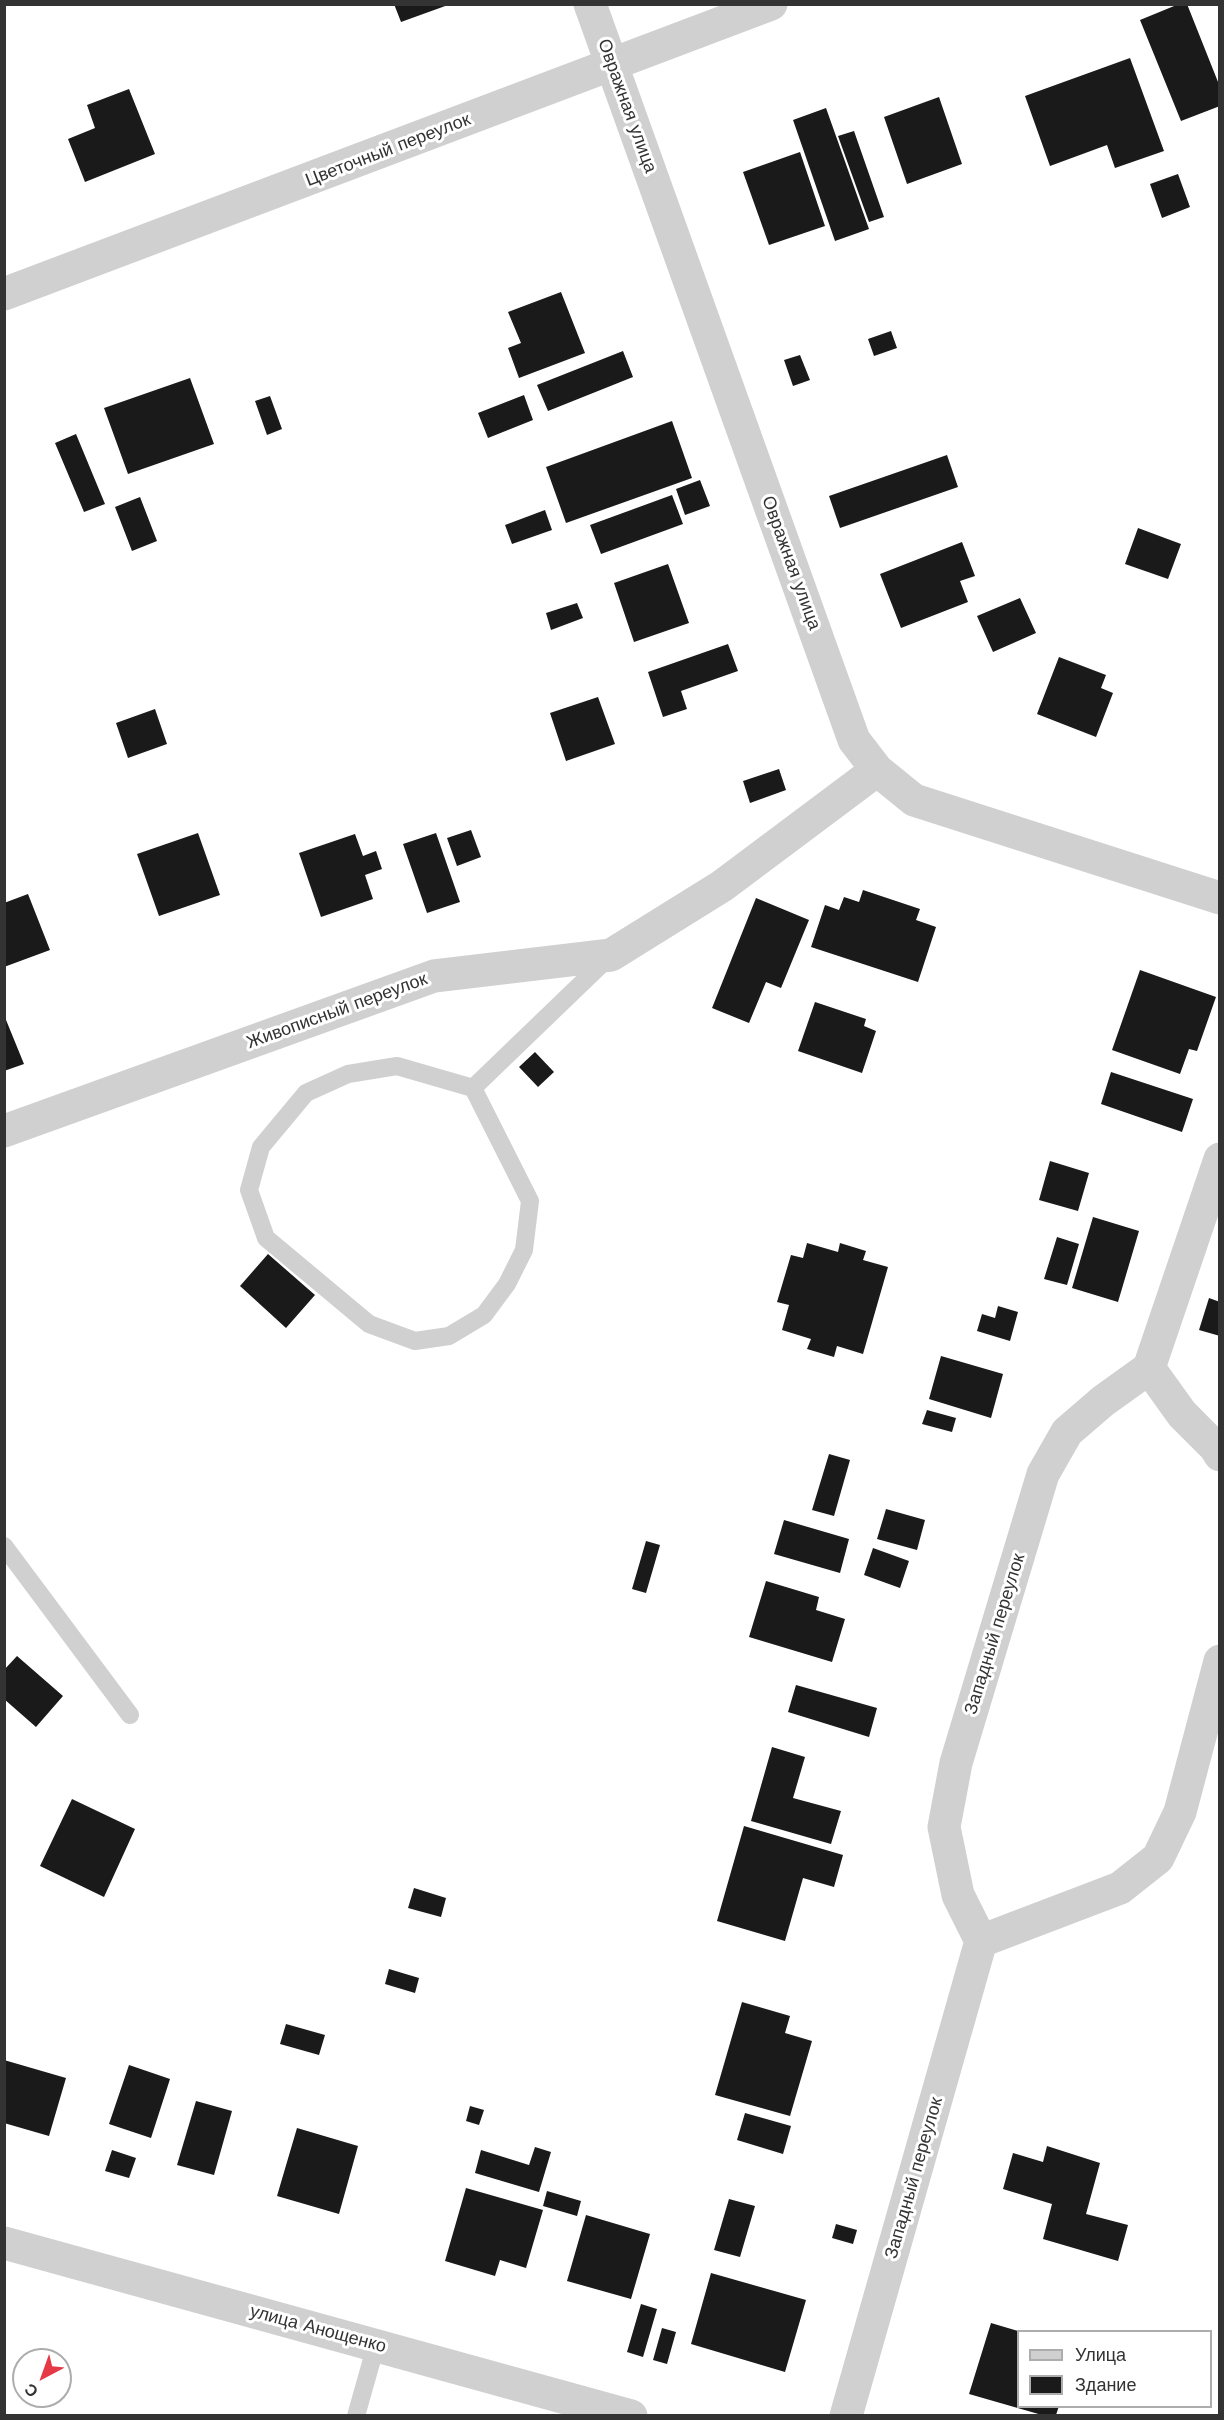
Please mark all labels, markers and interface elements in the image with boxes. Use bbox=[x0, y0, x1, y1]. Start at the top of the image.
street label: Овражная улица bbox=[593, 36, 661, 176]
street label: Цветочный переулок bbox=[302, 109, 474, 191]
street label: Овражная улица bbox=[757, 493, 825, 633]
street label: Живописный переулок bbox=[244, 968, 430, 1054]
street label: Западный переулок bbox=[960, 1551, 1030, 1717]
street label: Западный переулок bbox=[881, 2095, 947, 2261]
street label: улица Анощенко bbox=[247, 2300, 389, 2358]
legend bbox=[1017, 2330, 1212, 2408]
text: Улица bbox=[1075, 2344, 1126, 2365]
north arrow bbox=[12, 2348, 72, 2408]
text: Здание bbox=[1075, 2374, 1136, 2395]
text: С bbox=[21, 2379, 42, 2401]

